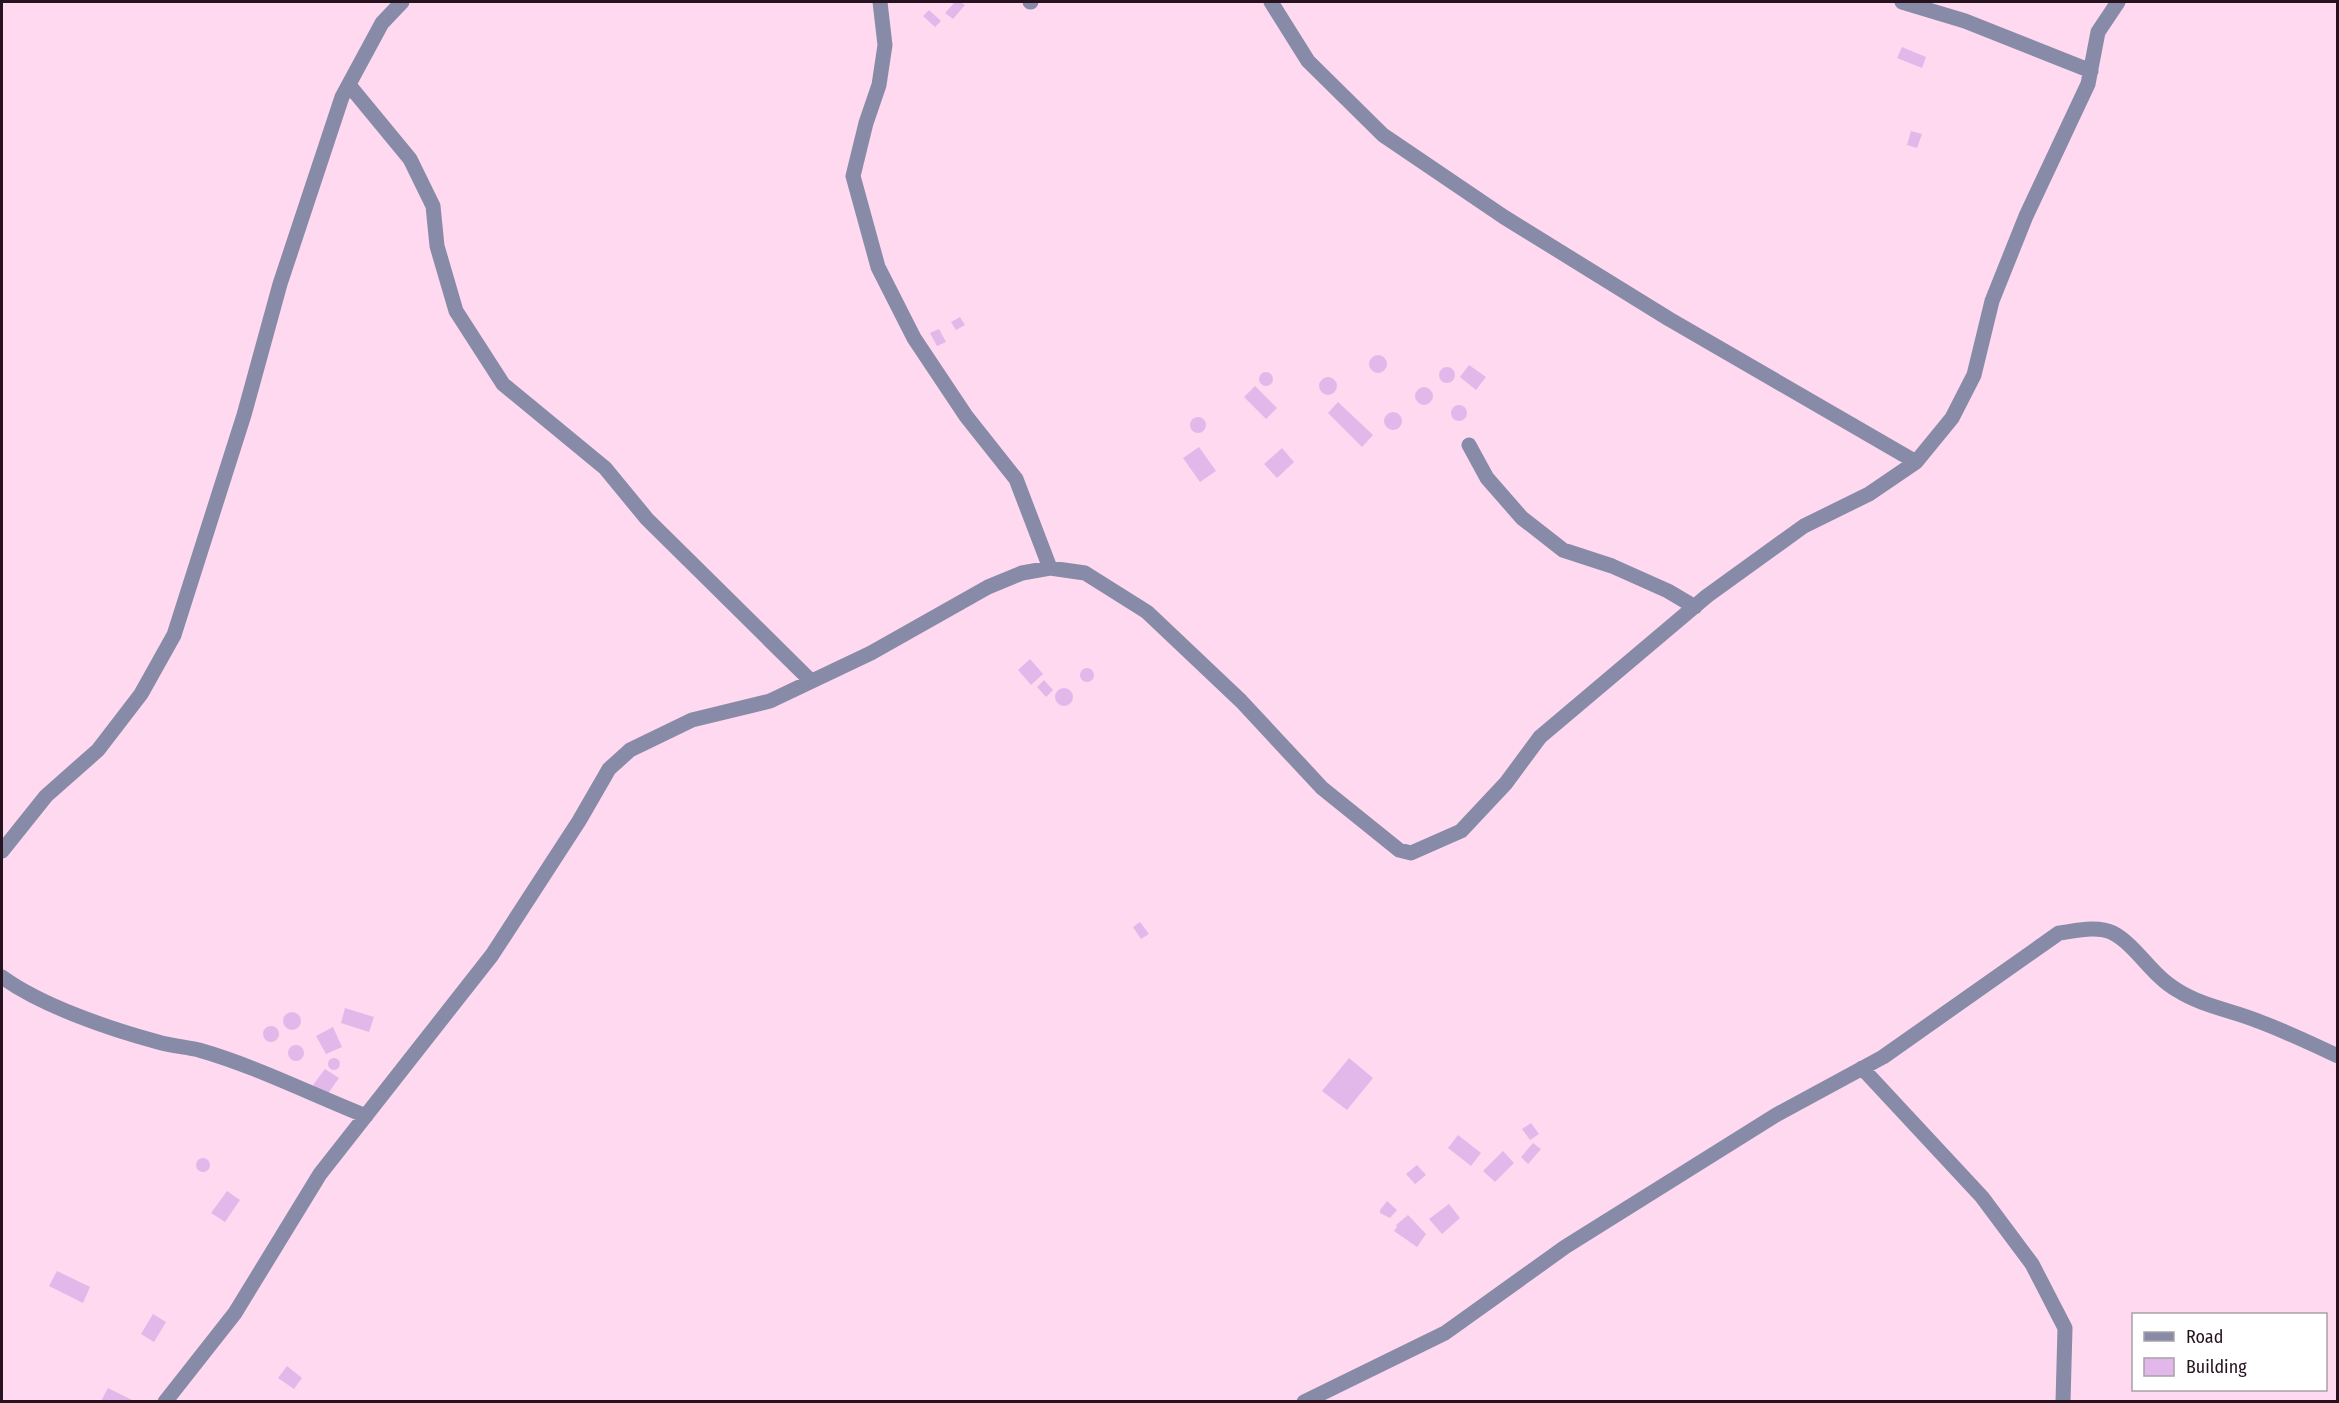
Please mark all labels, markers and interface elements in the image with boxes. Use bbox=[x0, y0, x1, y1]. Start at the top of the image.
legend bbox=[2132, 1313, 2327, 1391]
text: Road bbox=[2186, 1326, 2223, 1348]
text: Building bbox=[2186, 1356, 2247, 1378]

